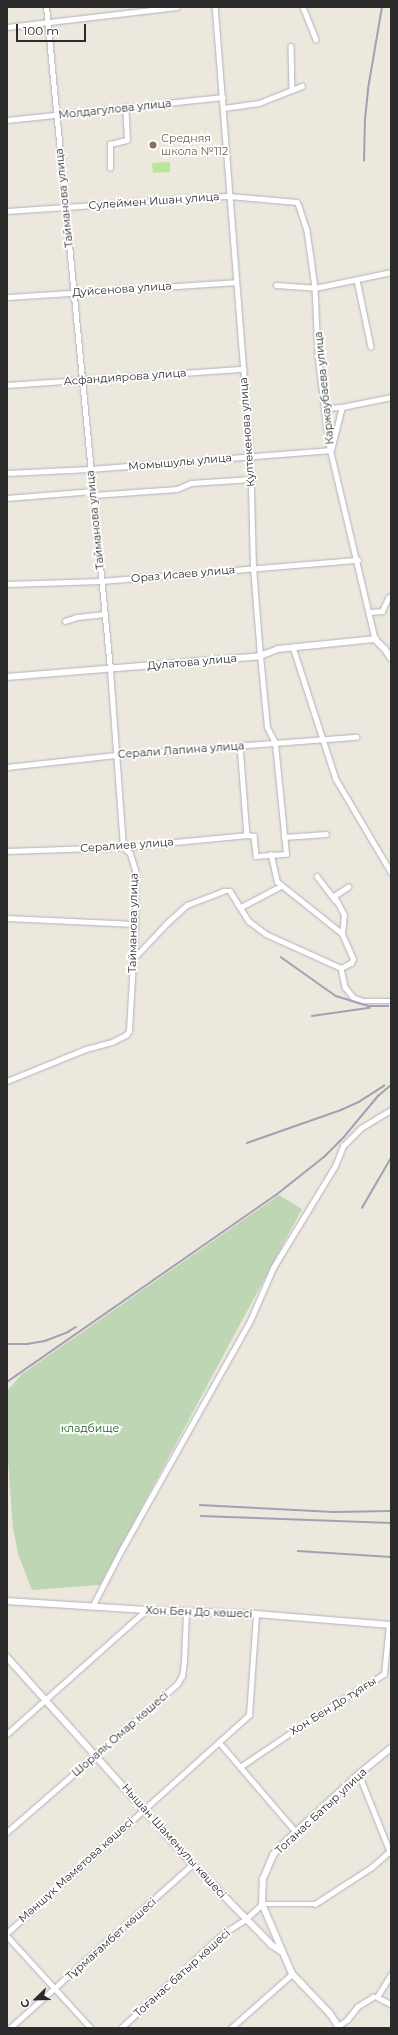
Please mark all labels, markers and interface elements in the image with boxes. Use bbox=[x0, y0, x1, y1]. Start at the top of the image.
scale bar bbox=[18, 16, 88, 42]
text: 100 m bbox=[23, 23, 59, 38]
street label: Молдагулова улица bbox=[58, 97, 172, 121]
place label: Средняя школа №112 bbox=[161, 132, 228, 158]
marker: Средняя школа №112 bbox=[148, 140, 158, 150]
street label: Тайманова улица bbox=[52, 148, 76, 248]
street label: Сулеймен Ишан улица bbox=[88, 190, 220, 212]
street label: Дуйсенова улица bbox=[72, 279, 172, 299]
street label: Каржаубаева улица bbox=[312, 331, 336, 445]
street label: Асфандиярова улица bbox=[63, 366, 187, 388]
street label: Култекенова улица bbox=[237, 377, 257, 487]
street label: Момышулы улица bbox=[128, 451, 232, 473]
street label: Тайманова улица bbox=[83, 470, 107, 570]
street label: Ораз Исаев улица bbox=[130, 563, 236, 585]
street label: Дулатова улица bbox=[147, 652, 237, 672]
street label: Серали Лапина улица bbox=[117, 739, 245, 761]
street label: Сералиев улица bbox=[80, 835, 174, 855]
street label: Тайманова улица bbox=[126, 873, 140, 973]
park label: кладбище bbox=[61, 1421, 119, 1435]
street label: Хон Бен До көшесі bbox=[145, 1604, 253, 1620]
street label: Хон Бен До тұяғы bbox=[287, 1674, 379, 1738]
street label: Шораяқ Омар көшесі bbox=[69, 1689, 171, 1779]
street label: Тоганас Батыр улица bbox=[272, 1765, 370, 1857]
street label: Нышан Шаменулы көшесі bbox=[119, 1781, 229, 1901]
street label: Мәншүк Мәметова көшесі bbox=[16, 1815, 136, 1925]
street label: Тұрмағамбет көшесі bbox=[63, 1895, 159, 1983]
street label: Тоғанас батыр көшесі bbox=[131, 1926, 233, 2020]
north arrow bbox=[16, 1979, 56, 2019]
text: С bbox=[17, 1997, 33, 2010]

